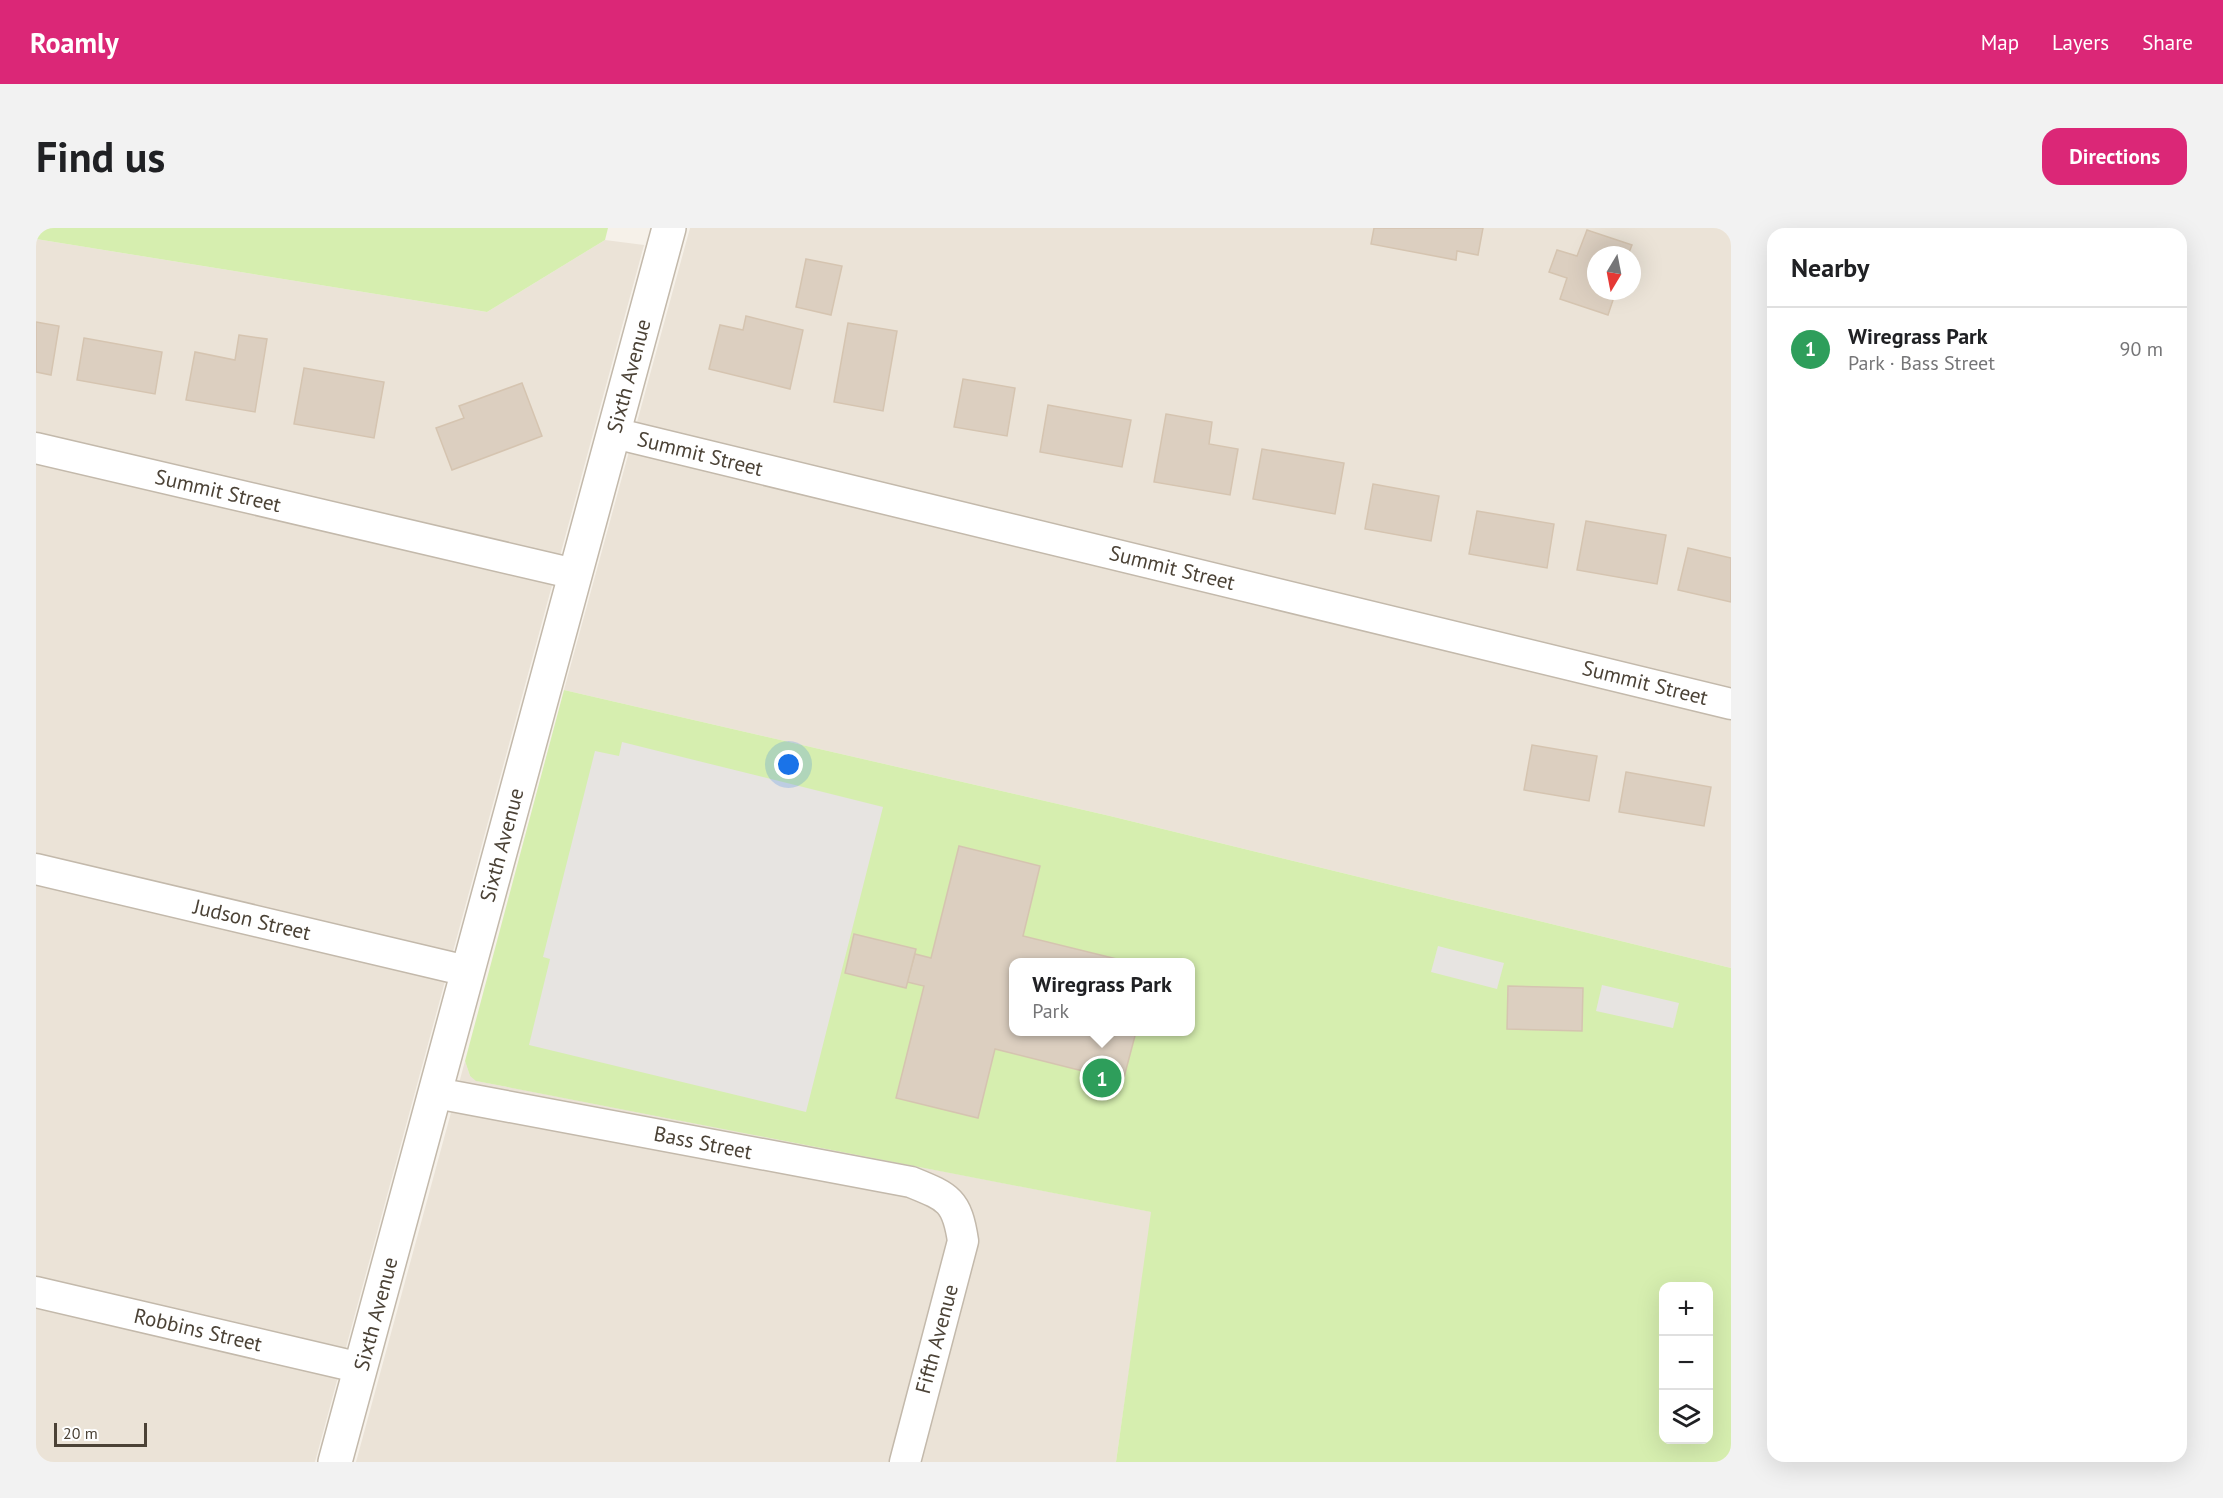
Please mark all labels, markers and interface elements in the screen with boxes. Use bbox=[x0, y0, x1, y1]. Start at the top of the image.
text: Roamly bbox=[30, 24, 119, 61]
text: Map bbox=[1981, 29, 2019, 56]
text: Layers bbox=[2052, 29, 2109, 56]
text: Share bbox=[2142, 29, 2193, 56]
button: Directions bbox=[2042, 128, 2187, 185]
text: Find us bbox=[36, 129, 165, 184]
north arrow bbox=[1587, 246, 1641, 300]
text: Nearby bbox=[1791, 251, 1869, 284]
street label: Sixth Avenue bbox=[600, 316, 657, 436]
text: Wiregrass Park bbox=[1848, 322, 1988, 350]
text: 1 bbox=[1805, 336, 1816, 362]
text: 90 m bbox=[2120, 336, 2163, 362]
text: Park · Bass Street bbox=[1848, 350, 1995, 376]
street label: Summit Street bbox=[634, 425, 766, 482]
street label: Summit Street bbox=[152, 463, 284, 518]
street label: Summit Street bbox=[1106, 539, 1238, 596]
street label: Summit Street bbox=[1579, 654, 1711, 711]
your location bbox=[774, 750, 803, 779]
street label: Sixth Avenue bbox=[473, 785, 530, 905]
street label: Judson Street bbox=[190, 893, 313, 946]
popup bbox=[1009, 958, 1195, 1036]
text: Wiregrass Park bbox=[1032, 970, 1172, 998]
text: Park bbox=[1032, 998, 1069, 1024]
pin: 1 bbox=[1082, 1056, 1122, 1100]
street label: Bass Street bbox=[652, 1120, 755, 1165]
street label: Sixth Avenue bbox=[347, 1254, 404, 1374]
street label: Fifth Avenue bbox=[909, 1281, 964, 1396]
map controls bbox=[1659, 1282, 1713, 1444]
button: + bbox=[1659, 1282, 1713, 1336]
street label: Robbins Street bbox=[131, 1302, 265, 1357]
button: − bbox=[1659, 1336, 1713, 1390]
button: layers bbox=[1659, 1390, 1713, 1444]
scale bar bbox=[54, 1420, 147, 1448]
text: 20 m bbox=[63, 1423, 98, 1443]

